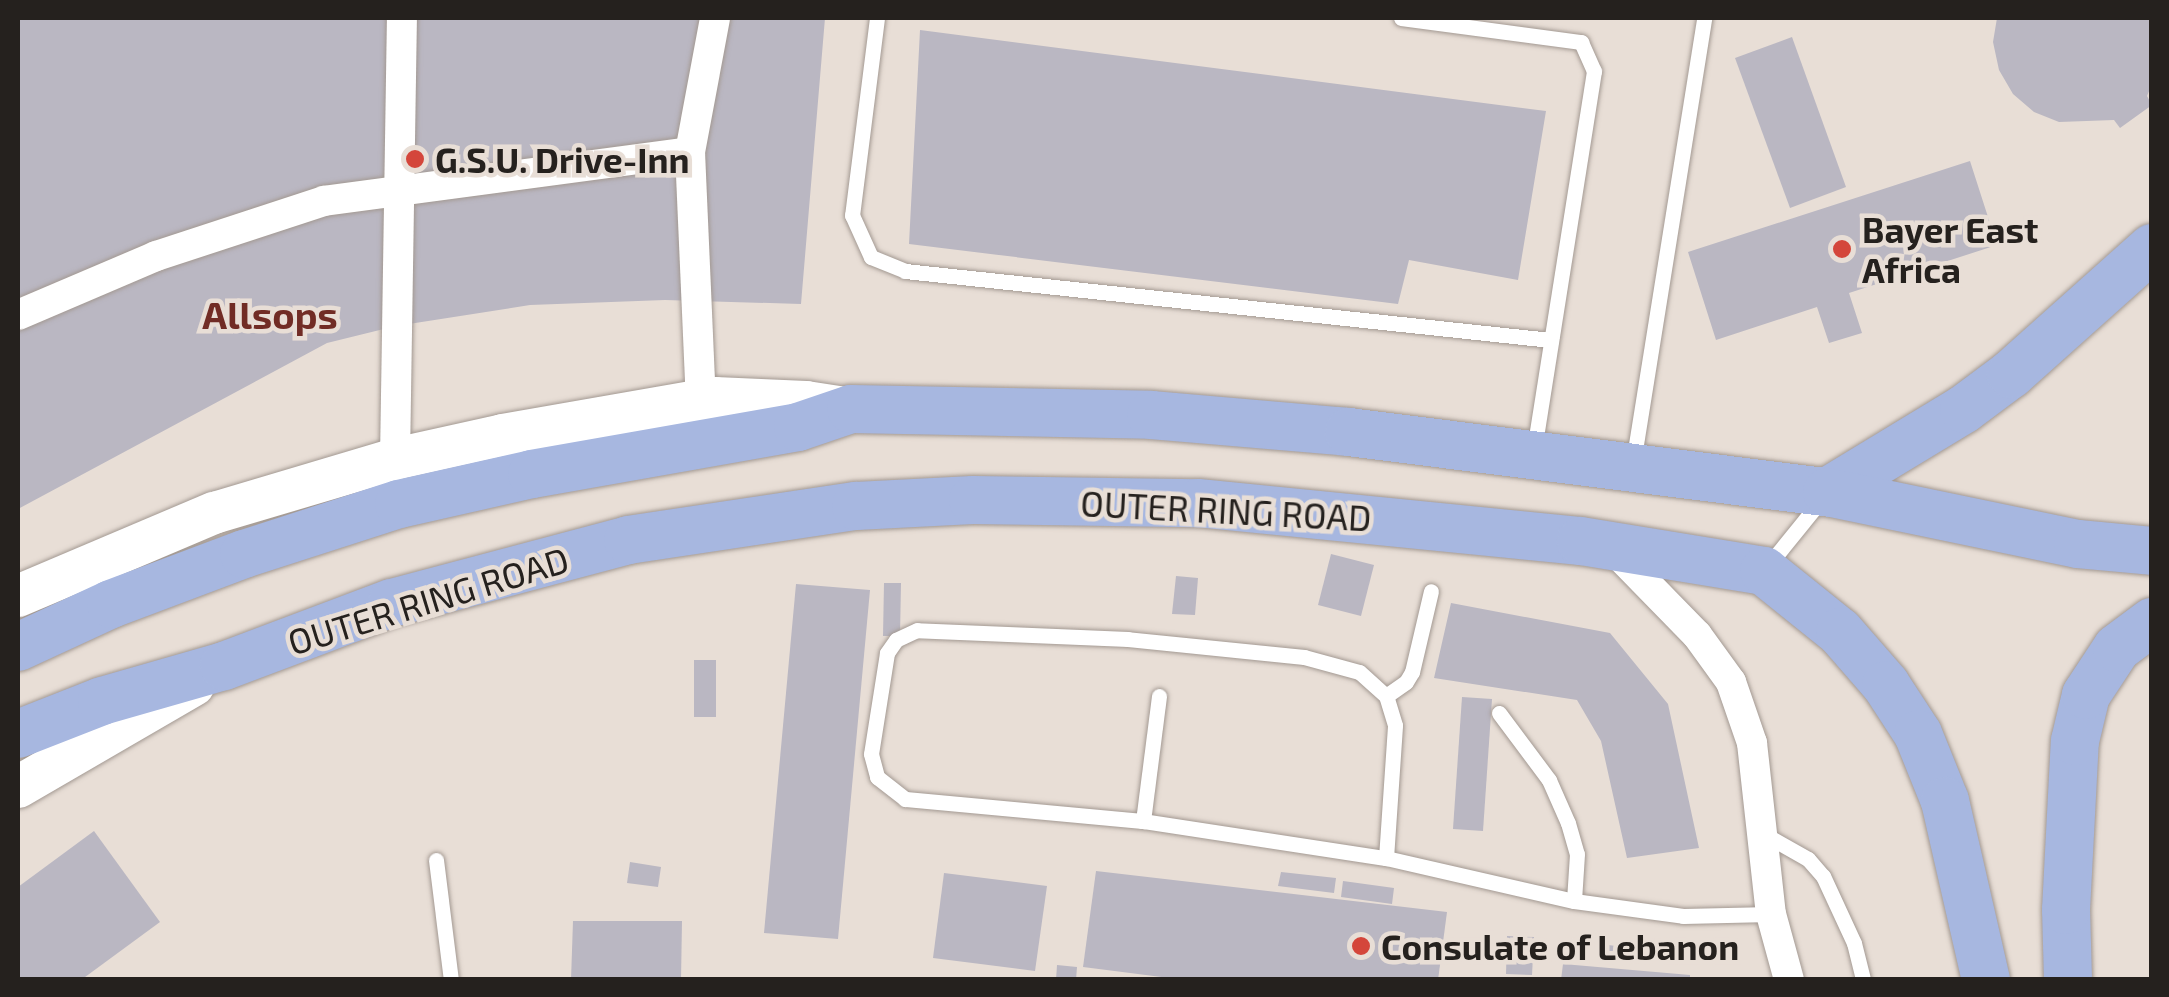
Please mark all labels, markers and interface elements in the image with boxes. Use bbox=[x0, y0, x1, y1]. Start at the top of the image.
place label: G.S.U. Drive-Inn bbox=[435, 138, 690, 180]
marker: G.S.U. Drive-Inn bbox=[404, 148, 426, 170]
place label: Bayer East Africa bbox=[1862, 208, 2039, 290]
marker: Bayer East Africa bbox=[1831, 238, 1853, 260]
district label: Allsops bbox=[202, 292, 338, 338]
street label: OUTER RING ROAD bbox=[1080, 481, 1372, 539]
street label: OUTER RING ROAD bbox=[283, 537, 573, 663]
place label: Consulate of Lebanon bbox=[1381, 925, 1740, 967]
marker: Consulate of Lebanon bbox=[1350, 935, 1372, 957]

